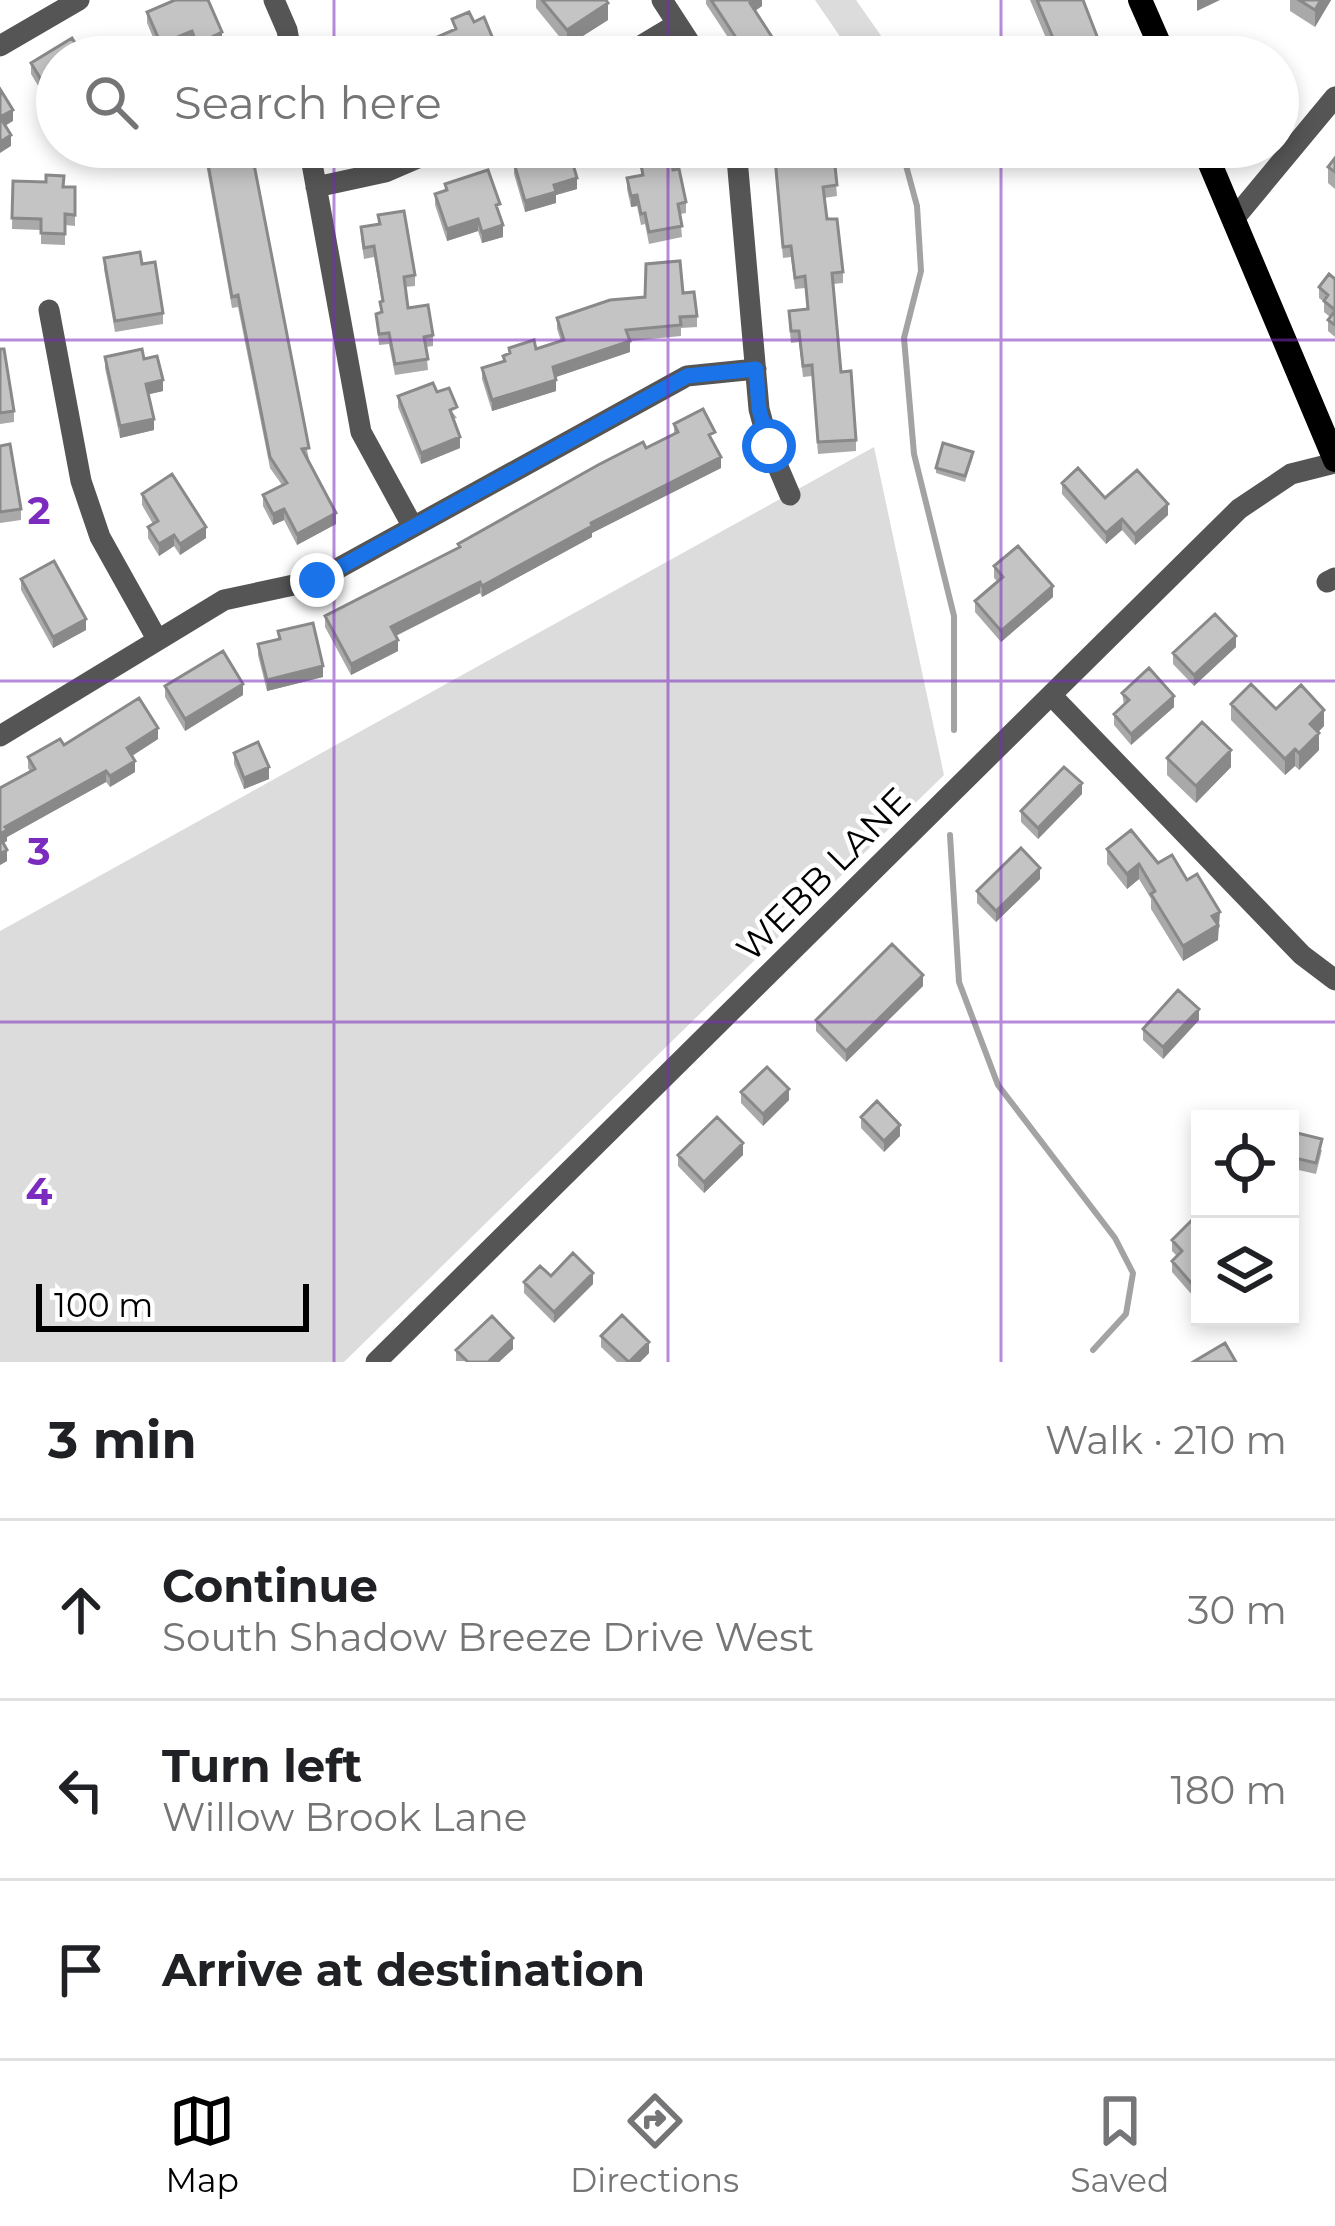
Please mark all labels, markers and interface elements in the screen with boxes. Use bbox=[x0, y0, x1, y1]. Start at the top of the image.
search box bbox=[36, 36, 1299, 168]
icon: search bbox=[78, 69, 144, 135]
text: Search here bbox=[174, 75, 442, 130]
route start bbox=[742, 419, 796, 473]
text: 2 bbox=[27, 486, 51, 534]
route end bbox=[290, 553, 344, 607]
street label: WEBB LANE bbox=[727, 778, 919, 970]
text: 3 bbox=[26, 827, 51, 875]
map controls bbox=[1191, 1110, 1299, 1326]
button: locate bbox=[1191, 1110, 1299, 1218]
text: 4 bbox=[26, 1167, 53, 1215]
button: layers bbox=[1191, 1218, 1299, 1326]
scale bar bbox=[36, 1278, 309, 1331]
text: 100 m bbox=[54, 1285, 153, 1325]
text: 3 min bbox=[48, 1409, 197, 1471]
text: Walk · 210 m bbox=[1045, 1416, 1287, 1464]
text: Continue bbox=[162, 1558, 378, 1613]
icon: ahead bbox=[48, 1577, 114, 1643]
text: 30 m bbox=[1188, 1586, 1287, 1634]
text: South Shadow Breeze Drive West bbox=[162, 1613, 814, 1661]
text: Turn left bbox=[162, 1738, 362, 1793]
icon: left bbox=[48, 1757, 114, 1823]
text: 180 m bbox=[1171, 1766, 1287, 1814]
text: Willow Brook Lane bbox=[162, 1793, 527, 1841]
icon: arrive bbox=[48, 1937, 114, 2003]
text: Arrive at destination bbox=[162, 1942, 645, 1997]
tab: Map bbox=[166, 2088, 239, 2200]
tab: Directions bbox=[570, 2088, 739, 2200]
tab: Saved bbox=[1070, 2088, 1169, 2200]

